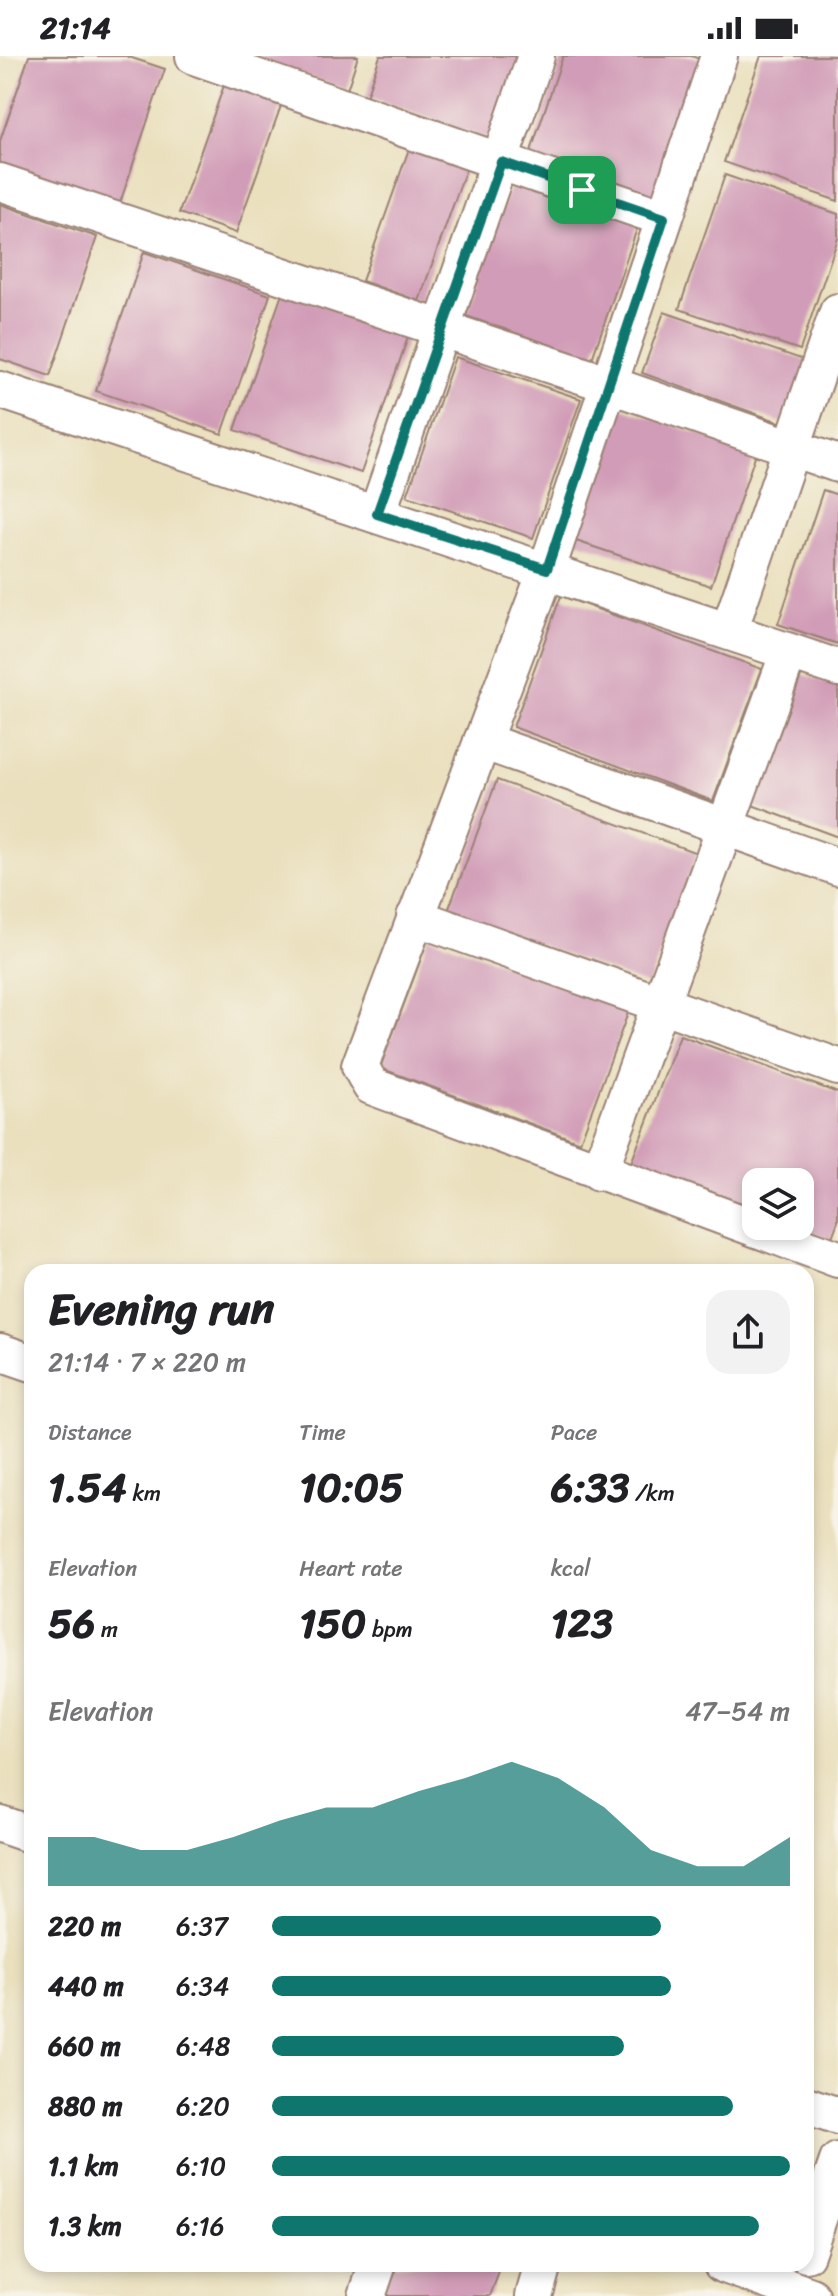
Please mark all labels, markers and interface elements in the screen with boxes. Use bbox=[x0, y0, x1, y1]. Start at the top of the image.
text: 21:14 bbox=[40, 1, 111, 55]
pin bbox=[548, 156, 616, 224]
icon: arrive bbox=[560, 168, 604, 212]
map controls bbox=[742, 1168, 814, 1240]
button: layers bbox=[742, 1168, 814, 1240]
text: Evening run bbox=[48, 1270, 274, 1348]
button: share bbox=[706, 1290, 790, 1374]
text: 21:14 · 7 × 220 m bbox=[48, 1339, 246, 1385]
text: Distance bbox=[48, 1413, 132, 1452]
text: Time bbox=[299, 1413, 346, 1452]
text: Pace bbox=[551, 1413, 597, 1452]
text: 1.54 bbox=[48, 1452, 127, 1523]
text: 10:05 bbox=[299, 1452, 404, 1523]
text: 6:33 bbox=[551, 1452, 629, 1523]
text: km bbox=[127, 1474, 161, 1513]
text: /km bbox=[629, 1474, 675, 1513]
text: Elevation bbox=[48, 1549, 137, 1588]
text: Heart rate bbox=[299, 1549, 403, 1588]
text: kcal bbox=[551, 1549, 591, 1588]
text: 56 bbox=[48, 1588, 95, 1659]
text: 150 bbox=[299, 1588, 366, 1659]
text: 123 bbox=[551, 1588, 613, 1659]
text: m bbox=[95, 1610, 118, 1649]
text: bpm bbox=[366, 1610, 413, 1649]
text: Elevation bbox=[48, 1688, 153, 1734]
text: 47–54 m bbox=[685, 1688, 790, 1734]
text: 220 m bbox=[48, 1903, 121, 1949]
text: 6:37 bbox=[176, 1903, 228, 1949]
text: 440 m bbox=[48, 1963, 124, 2009]
text: 6:34 bbox=[176, 1963, 229, 2009]
text: 660 m bbox=[48, 2023, 121, 2069]
text: 6:48 bbox=[176, 2023, 231, 2069]
text: 880 m bbox=[48, 2083, 123, 2129]
text: 6:20 bbox=[176, 2083, 230, 2129]
text: 1.1 km bbox=[48, 2143, 119, 2189]
text: 6:10 bbox=[176, 2143, 226, 2189]
text: 1.3 km bbox=[48, 2203, 122, 2249]
text: 6:16 bbox=[176, 2203, 225, 2249]

